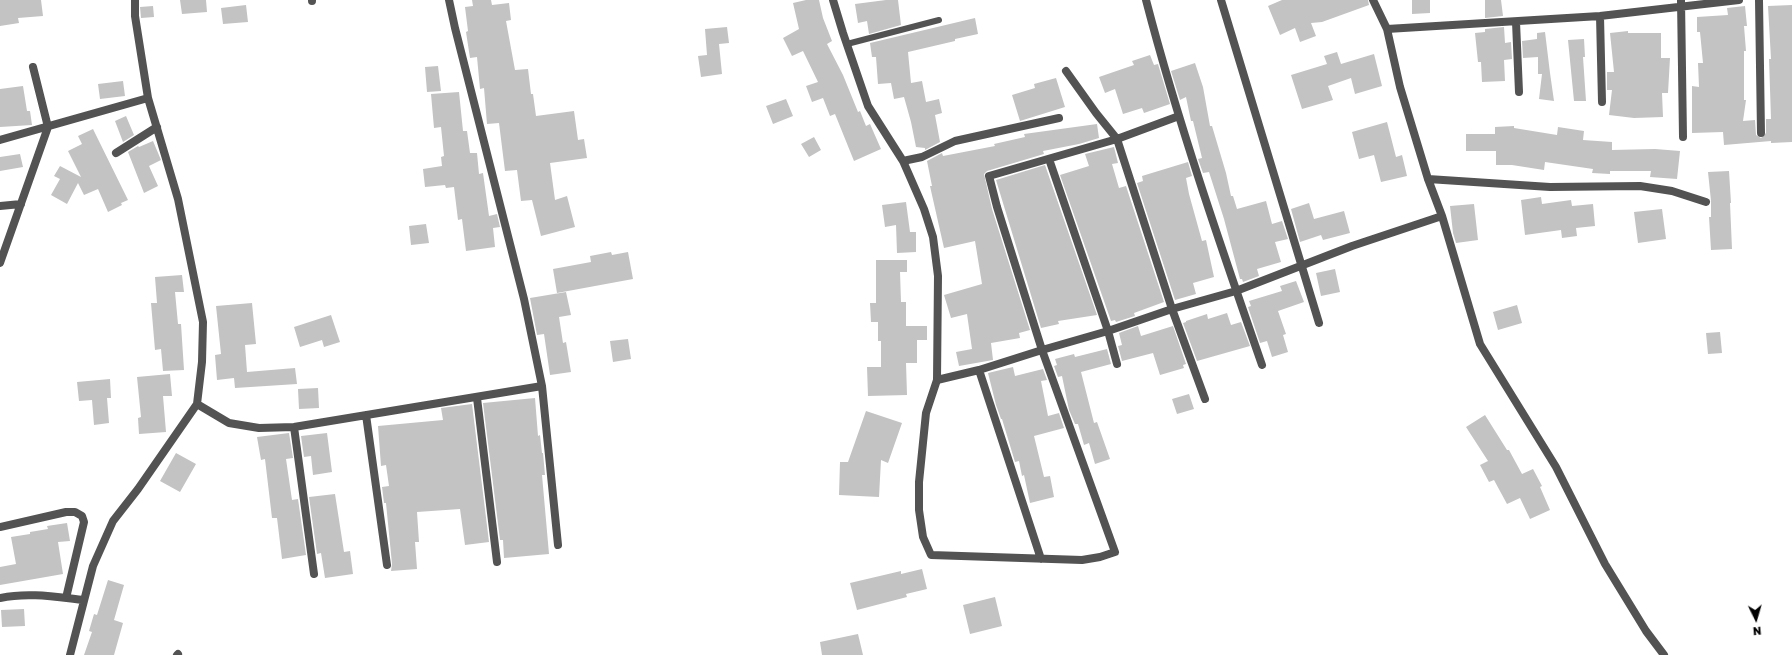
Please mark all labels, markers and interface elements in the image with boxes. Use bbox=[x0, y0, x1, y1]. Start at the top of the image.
north arrow bbox=[1736, 599, 1776, 639]
text: N bbox=[1752, 625, 1762, 638]

